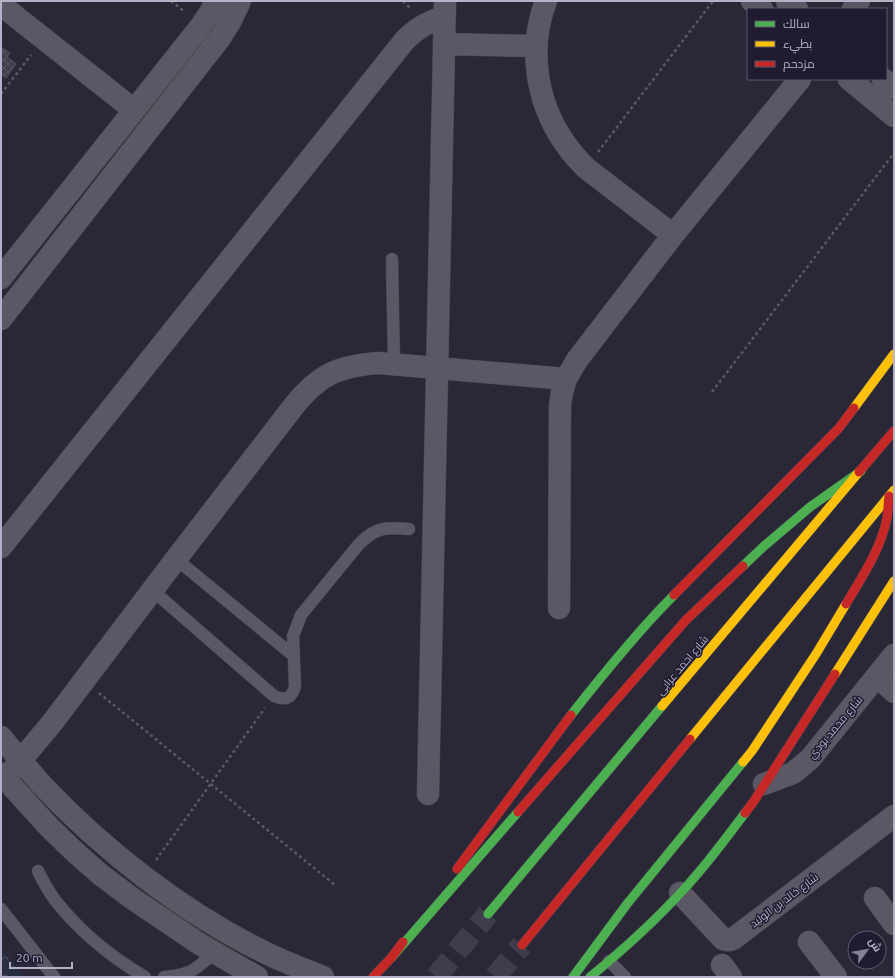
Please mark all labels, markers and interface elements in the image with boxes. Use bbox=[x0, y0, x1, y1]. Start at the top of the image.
legend bbox=[747, 8, 887, 80]
text: سالك bbox=[783, 17, 810, 30]
text: بطيء bbox=[783, 37, 812, 54]
text: مزدحم bbox=[783, 57, 815, 72]
street label: شارع احمد عرابى bbox=[654, 633, 712, 699]
street label: شارع محمد بودي bbox=[805, 693, 867, 763]
street label: شارع خالد بن الوليد bbox=[748, 870, 822, 931]
north arrow bbox=[847, 930, 887, 970]
text: ش bbox=[866, 936, 884, 954]
scale bar bbox=[10, 944, 72, 970]
text: 20 m bbox=[16, 951, 43, 964]

